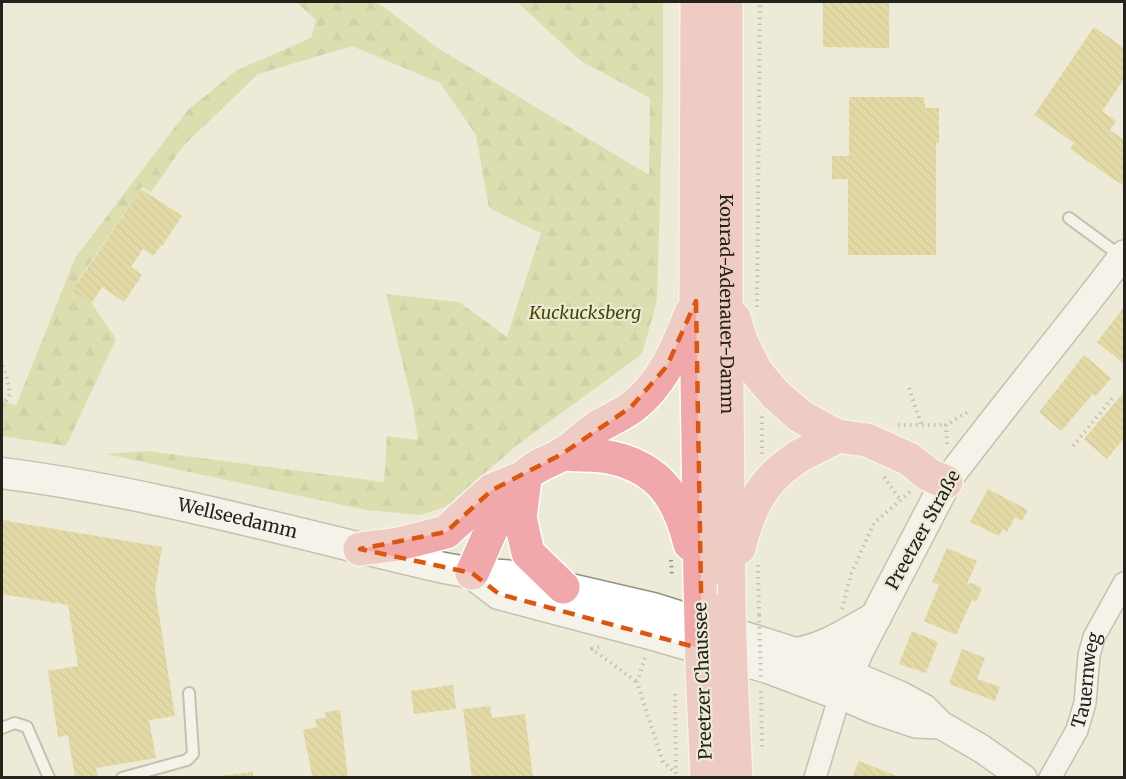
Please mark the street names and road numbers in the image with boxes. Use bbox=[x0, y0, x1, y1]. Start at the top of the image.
street label: Konrad-Adenauer-Damm bbox=[715, 194, 739, 414]
street label: Preetzer Straße bbox=[880, 466, 965, 594]
street label: Wellseedamm bbox=[175, 493, 300, 543]
street label: Preetzer Chaussee bbox=[688, 602, 717, 760]
street label: Tauernweg bbox=[1066, 629, 1106, 731]

